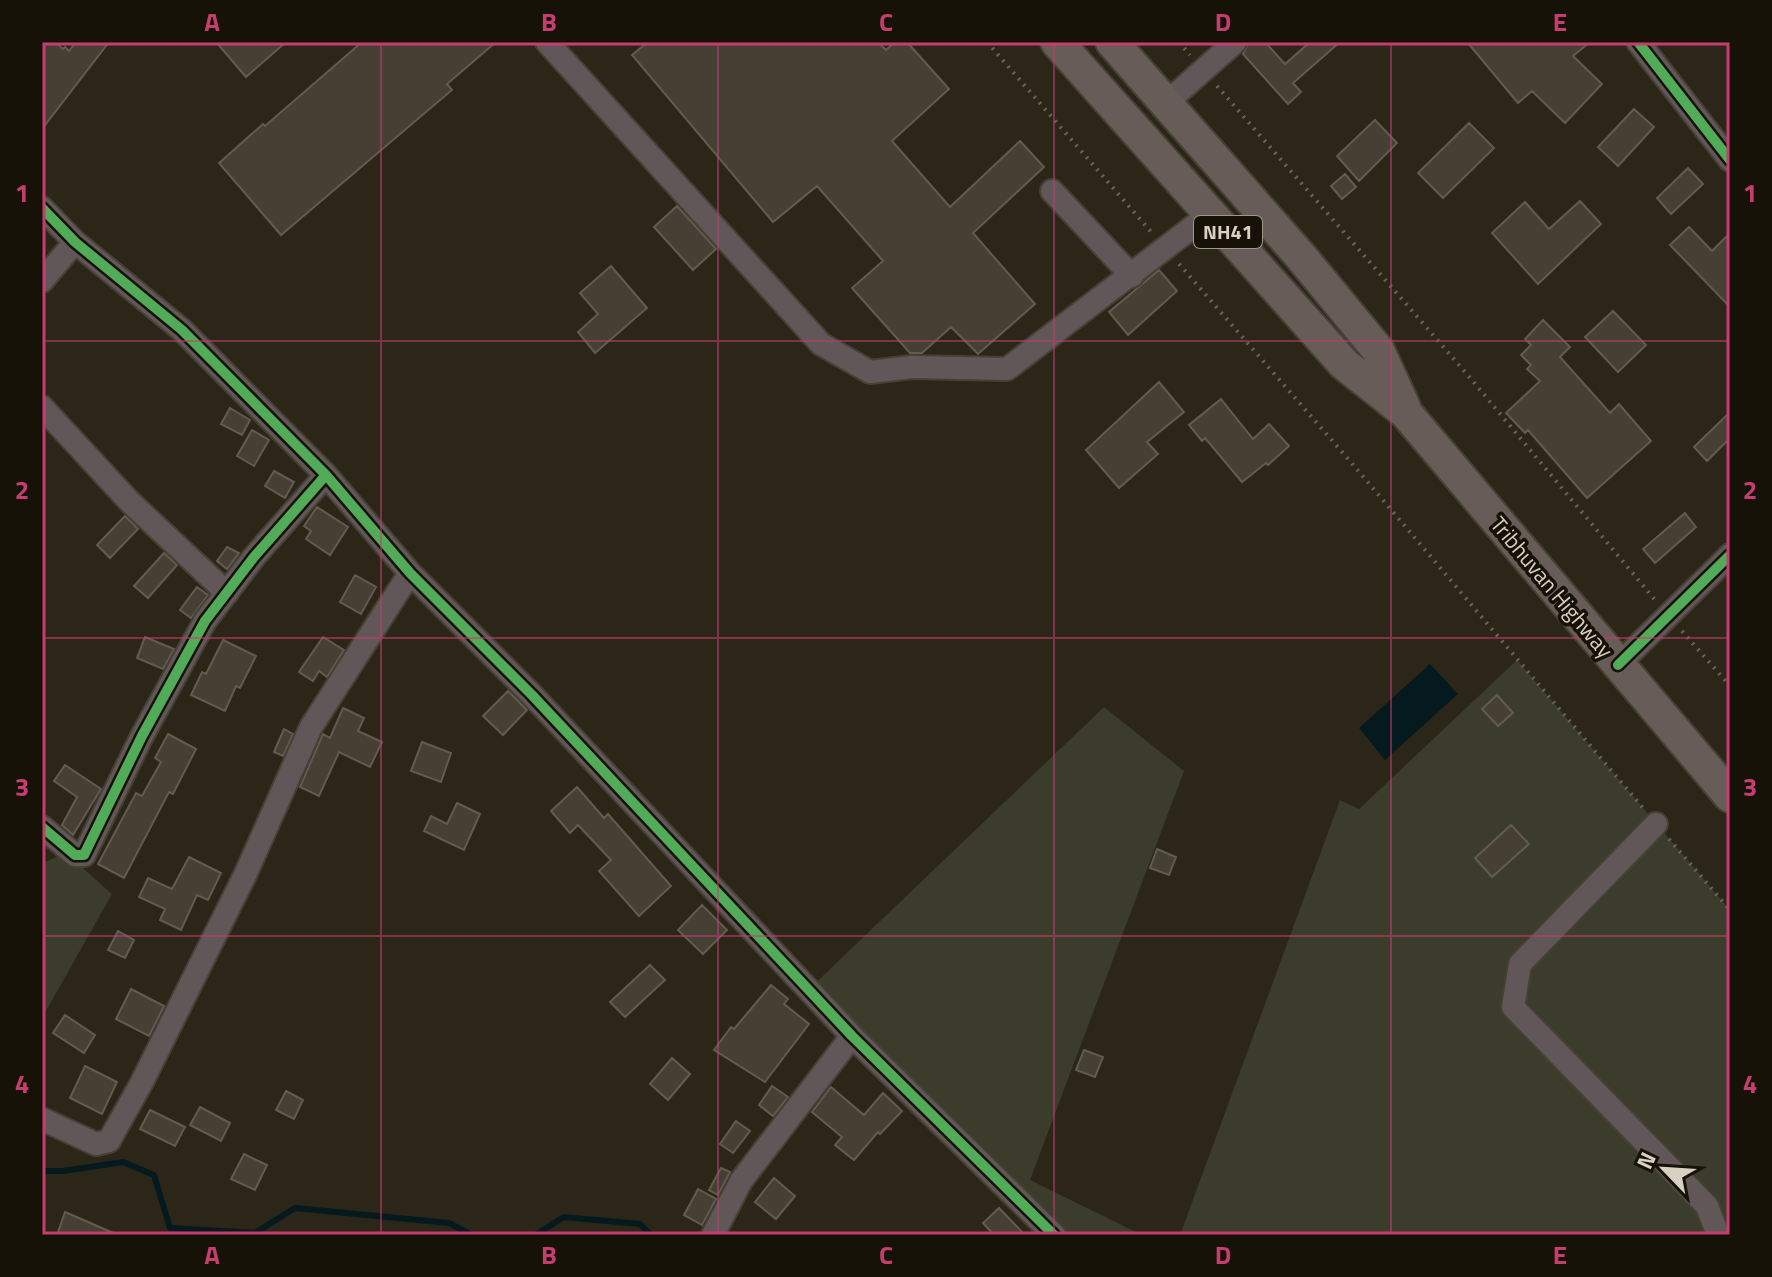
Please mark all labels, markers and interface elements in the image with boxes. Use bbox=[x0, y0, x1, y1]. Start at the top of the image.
text: A bbox=[204, 2, 220, 41]
text: B bbox=[541, 2, 557, 41]
text: C bbox=[879, 2, 893, 41]
text: D bbox=[1215, 2, 1231, 41]
text: E bbox=[1553, 2, 1567, 41]
text: 1 bbox=[15, 173, 29, 212]
text: 1 bbox=[1743, 173, 1757, 212]
road number: NH41 bbox=[1194, 216, 1262, 248]
text: 2 bbox=[15, 470, 29, 509]
text: 2 bbox=[1743, 470, 1757, 509]
street label: Tribhuvan Highway bbox=[1482, 509, 1622, 666]
text: 3 bbox=[15, 767, 29, 806]
text: 3 bbox=[1743, 767, 1757, 806]
text: 4 bbox=[15, 1064, 29, 1103]
text: 4 bbox=[1743, 1064, 1757, 1103]
north arrow bbox=[1624, 1129, 1704, 1209]
text: N bbox=[1627, 1146, 1665, 1175]
text: A bbox=[204, 1235, 220, 1274]
text: B bbox=[541, 1235, 557, 1274]
text: C bbox=[879, 1235, 893, 1274]
text: D bbox=[1215, 1235, 1231, 1274]
text: E bbox=[1553, 1235, 1567, 1274]

